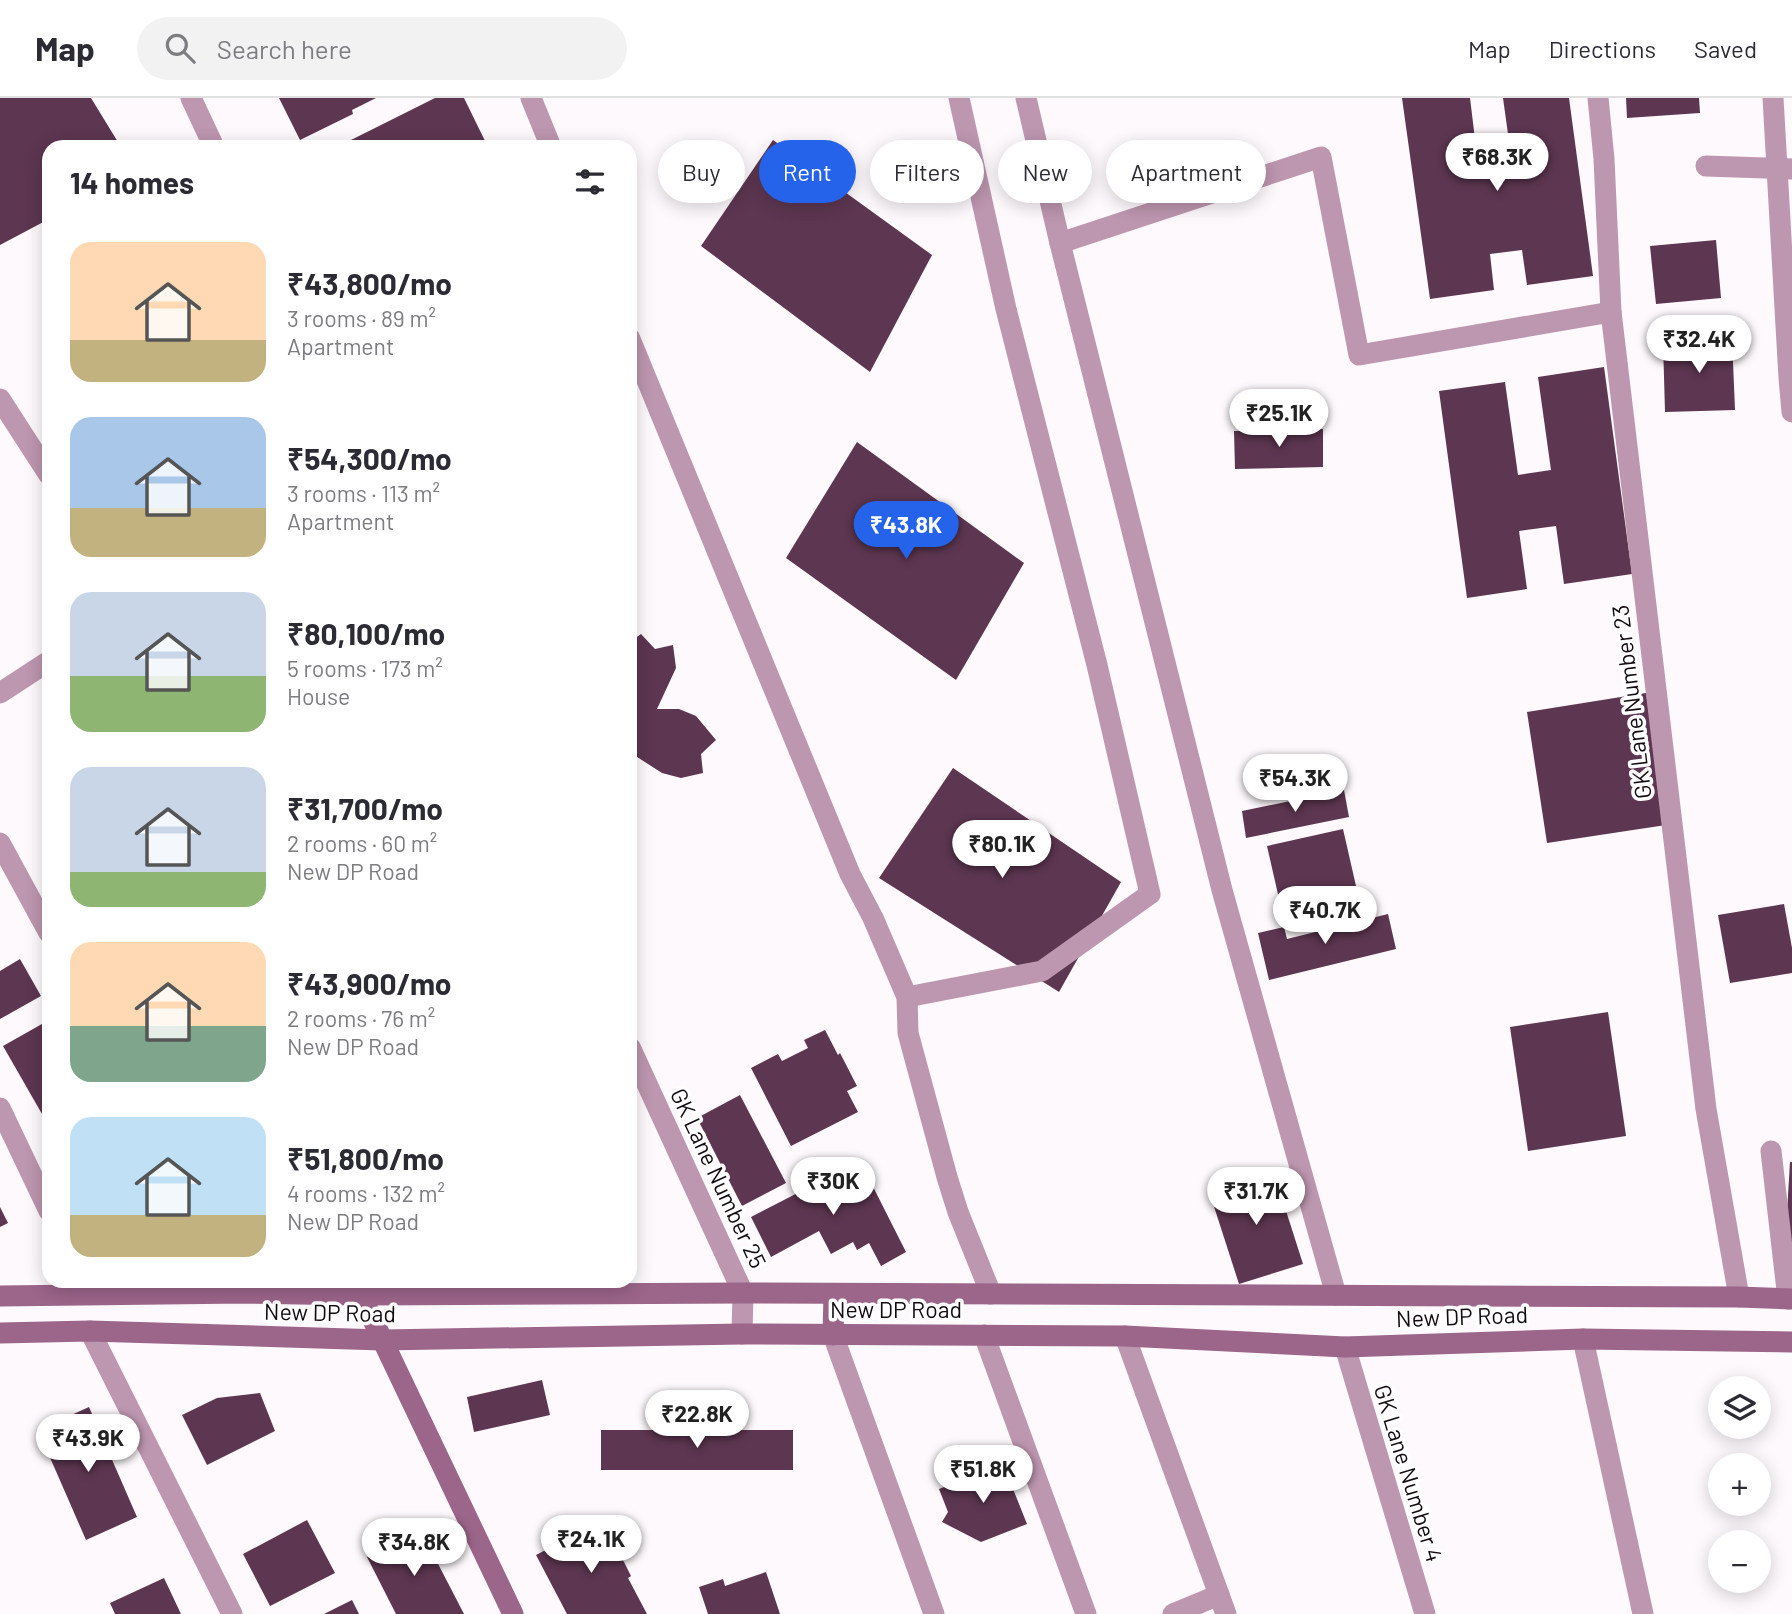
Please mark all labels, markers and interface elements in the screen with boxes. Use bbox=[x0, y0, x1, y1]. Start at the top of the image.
search box bbox=[137, 17, 627, 80]
text: Map bbox=[35, 28, 95, 68]
icon: search bbox=[161, 29, 199, 67]
text: Search here bbox=[217, 33, 352, 64]
text: Map bbox=[1468, 34, 1511, 63]
text: Directions bbox=[1549, 34, 1656, 63]
text: Saved bbox=[1694, 34, 1757, 63]
pin: ₹68.3K bbox=[1440, 134, 1554, 193]
chip: Buy bbox=[658, 140, 745, 203]
chip: Rent bbox=[759, 140, 856, 203]
chip: Filters bbox=[870, 140, 984, 203]
chip: New bbox=[998, 140, 1092, 203]
chip: Apartment bbox=[1106, 140, 1266, 203]
text: ₹68.3K bbox=[1462, 142, 1532, 170]
icon: filters bbox=[571, 163, 609, 201]
text: 14 homes bbox=[70, 164, 194, 200]
text: ₹43,800/mo bbox=[287, 265, 452, 301]
icon: home bbox=[126, 270, 210, 354]
text: 3 rooms · 89 m² bbox=[287, 304, 436, 332]
pin: ₹32.4K bbox=[1642, 316, 1756, 375]
text: ₹32.4K bbox=[1663, 324, 1735, 352]
text: Apartment bbox=[287, 332, 394, 360]
pin: ₹25.1K bbox=[1222, 390, 1336, 449]
text: ₹25.1K bbox=[1245, 398, 1313, 426]
text: ₹54,300/mo bbox=[287, 440, 452, 476]
icon: home bbox=[126, 445, 210, 529]
text: 3 rooms · 113 m² bbox=[287, 479, 440, 507]
pin: ₹43.8K bbox=[849, 502, 963, 561]
text: Apartment bbox=[287, 507, 394, 535]
text: ₹43.8K bbox=[870, 510, 942, 538]
street label: GK Lane Number 23 bbox=[1605, 603, 1657, 801]
text: ₹80,100/mo bbox=[287, 615, 445, 651]
icon: home bbox=[126, 620, 210, 704]
text: 5 rooms · 173 m² bbox=[287, 654, 443, 682]
text: House bbox=[287, 682, 350, 710]
pin: ₹54.3K bbox=[1238, 754, 1352, 814]
text: ₹54.3K bbox=[1259, 763, 1331, 791]
text: ₹31,700/mo bbox=[287, 790, 443, 826]
icon: home bbox=[126, 795, 210, 879]
pin: ₹80.1K bbox=[945, 820, 1059, 880]
text: 2 rooms · 60 m² bbox=[287, 829, 437, 857]
text: ₹80.1K bbox=[968, 829, 1036, 857]
text: New DP Road bbox=[287, 857, 419, 885]
pin: ₹40.7K bbox=[1268, 886, 1382, 946]
text: ₹40.7K bbox=[1289, 895, 1361, 923]
text: ₹43,900/mo bbox=[287, 965, 452, 1001]
icon: home bbox=[126, 970, 210, 1054]
text: 2 rooms · 76 m² bbox=[287, 1004, 435, 1032]
text: New DP Road bbox=[287, 1032, 419, 1060]
street label: GK Lane Number 25 bbox=[665, 1084, 773, 1272]
text: ₹51,800/mo bbox=[287, 1140, 444, 1176]
icon: home bbox=[126, 1145, 210, 1229]
pin: ₹30K bbox=[792, 1158, 874, 1217]
text: ₹30K bbox=[806, 1166, 860, 1194]
pin: ₹31.7K bbox=[1199, 1168, 1313, 1227]
text: ₹31.7K bbox=[1223, 1176, 1289, 1204]
text: 4 rooms · 132 m² bbox=[287, 1179, 445, 1207]
text: New DP Road bbox=[287, 1207, 419, 1235]
street label: New DP Road bbox=[830, 1295, 962, 1323]
street label: New DP Road bbox=[264, 1297, 396, 1327]
street label: New DP Road bbox=[1396, 1300, 1528, 1332]
map controls bbox=[1708, 1376, 1771, 1593]
button: layers bbox=[1708, 1376, 1771, 1439]
street label: GK Lane Number 4 bbox=[1369, 1381, 1449, 1565]
pin: ₹22.8K bbox=[640, 1390, 754, 1450]
text: ₹22.8K bbox=[661, 1399, 733, 1427]
pin: ₹43.9K bbox=[31, 1414, 145, 1474]
text: ₹43.9K bbox=[52, 1423, 124, 1451]
pin: ₹51.8K bbox=[926, 1446, 1040, 1505]
button: + bbox=[1708, 1453, 1771, 1516]
text: ₹51.8K bbox=[950, 1454, 1016, 1482]
pin: ₹24.1K bbox=[534, 1516, 648, 1575]
pin: ₹34.8K bbox=[357, 1518, 471, 1578]
text: ₹24.1K bbox=[557, 1524, 625, 1552]
text: ₹34.8K bbox=[378, 1527, 450, 1555]
button: − bbox=[1708, 1530, 1771, 1593]

